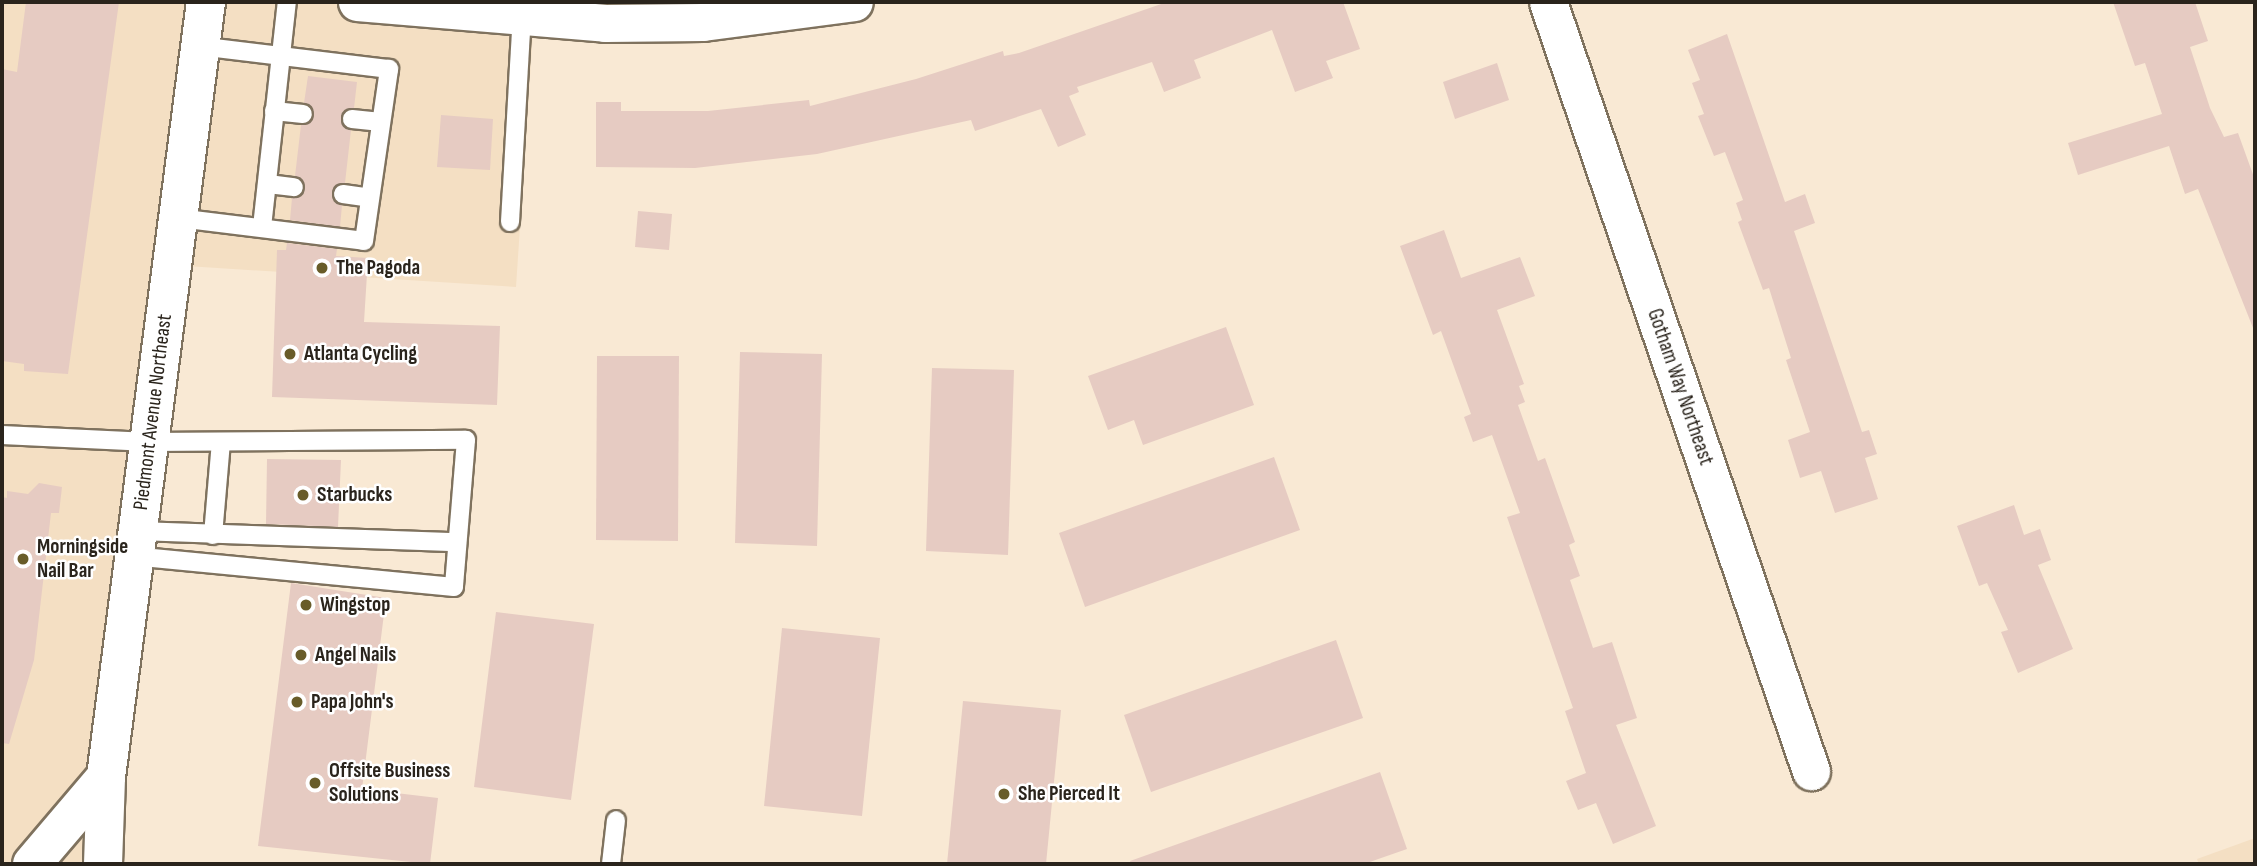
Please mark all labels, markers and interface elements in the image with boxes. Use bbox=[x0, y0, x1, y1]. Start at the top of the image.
place label: The Pagoda bbox=[336, 255, 420, 281]
marker: The Pagoda bbox=[314, 260, 330, 276]
street label: Gotham Way Northeast bbox=[1641, 306, 1719, 468]
street label: Piedmont Avenue Northeast bbox=[128, 313, 178, 511]
place label: Atlanta Cycling bbox=[304, 341, 417, 367]
marker: Atlanta Cycling bbox=[282, 346, 298, 362]
place label: Starbucks bbox=[317, 482, 392, 508]
marker: Starbucks bbox=[295, 487, 311, 503]
place label: Morningside Nail Bar bbox=[37, 534, 128, 584]
marker: Morningside Nail Bar bbox=[15, 551, 31, 567]
place label: Wingstop bbox=[320, 592, 390, 618]
marker: Wingstop bbox=[298, 597, 314, 613]
place label: Angel Nails bbox=[315, 642, 396, 668]
marker: Angel Nails bbox=[293, 647, 309, 663]
place label: Papa John's bbox=[311, 689, 394, 715]
marker: Papa John's bbox=[289, 694, 305, 710]
place label: Offsite Business Solutions bbox=[329, 758, 450, 808]
marker: Offsite Business Solutions bbox=[307, 775, 323, 791]
place label: She Pierced It bbox=[1018, 781, 1120, 807]
marker: She Pierced It bbox=[996, 786, 1012, 802]

